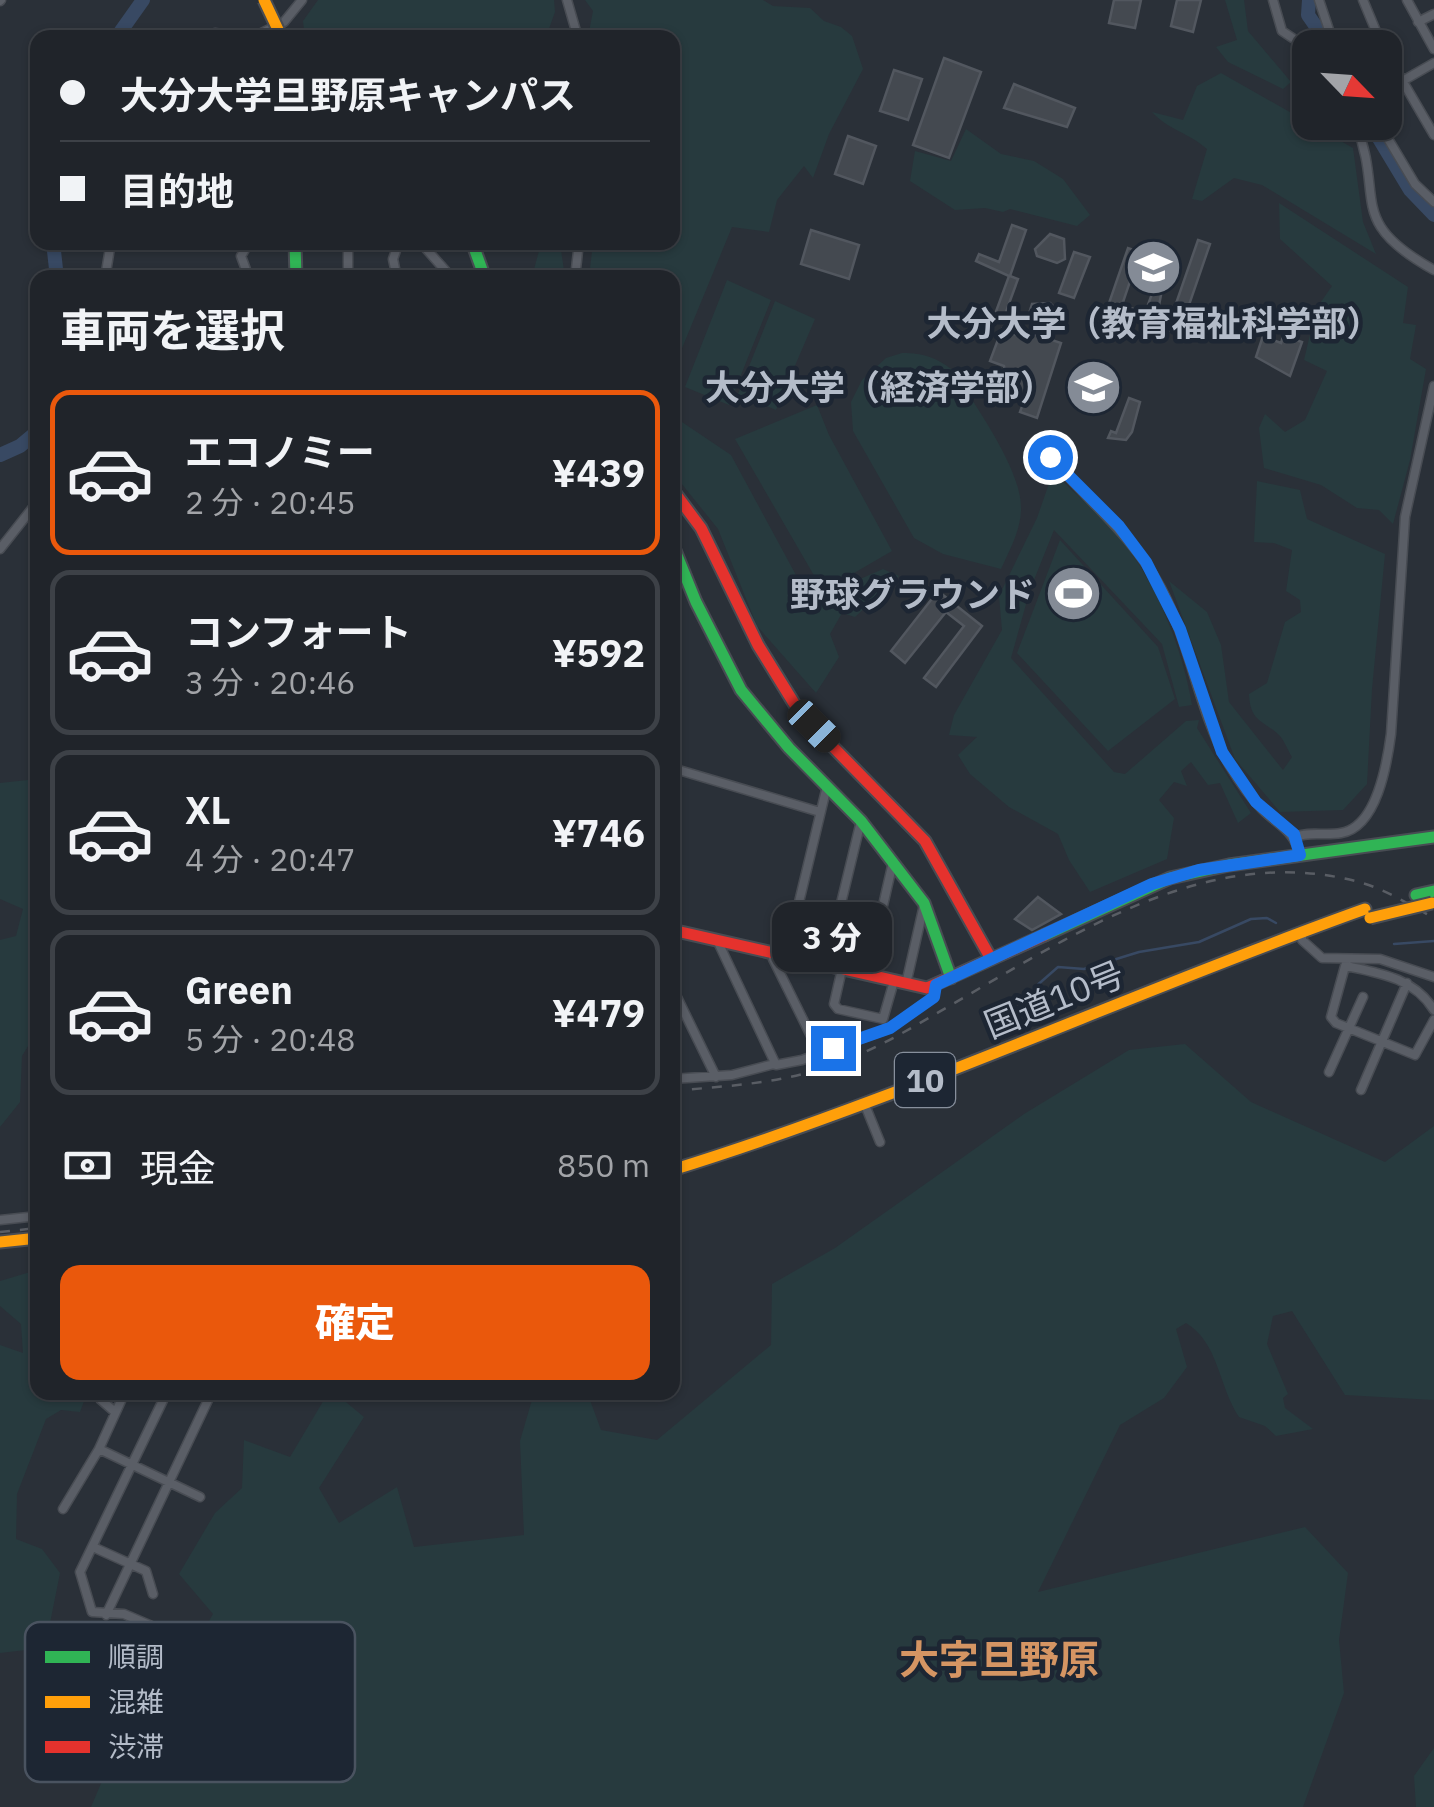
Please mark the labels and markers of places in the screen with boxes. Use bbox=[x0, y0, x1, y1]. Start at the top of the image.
school or university icon: 大分大学（教育福祉科学部） bbox=[1124, 237, 1184, 297]
place label: 大分大学（教育福祉科学部） bbox=[926, 300, 1382, 346]
school or university icon: 大分大学（経済学部） bbox=[1064, 357, 1124, 417]
place label: 大分大学（経済学部） bbox=[705, 364, 1055, 410]
sports icon: 野球グラウンド bbox=[1044, 564, 1104, 624]
place label: 野球グラウンド bbox=[790, 571, 1035, 617]

